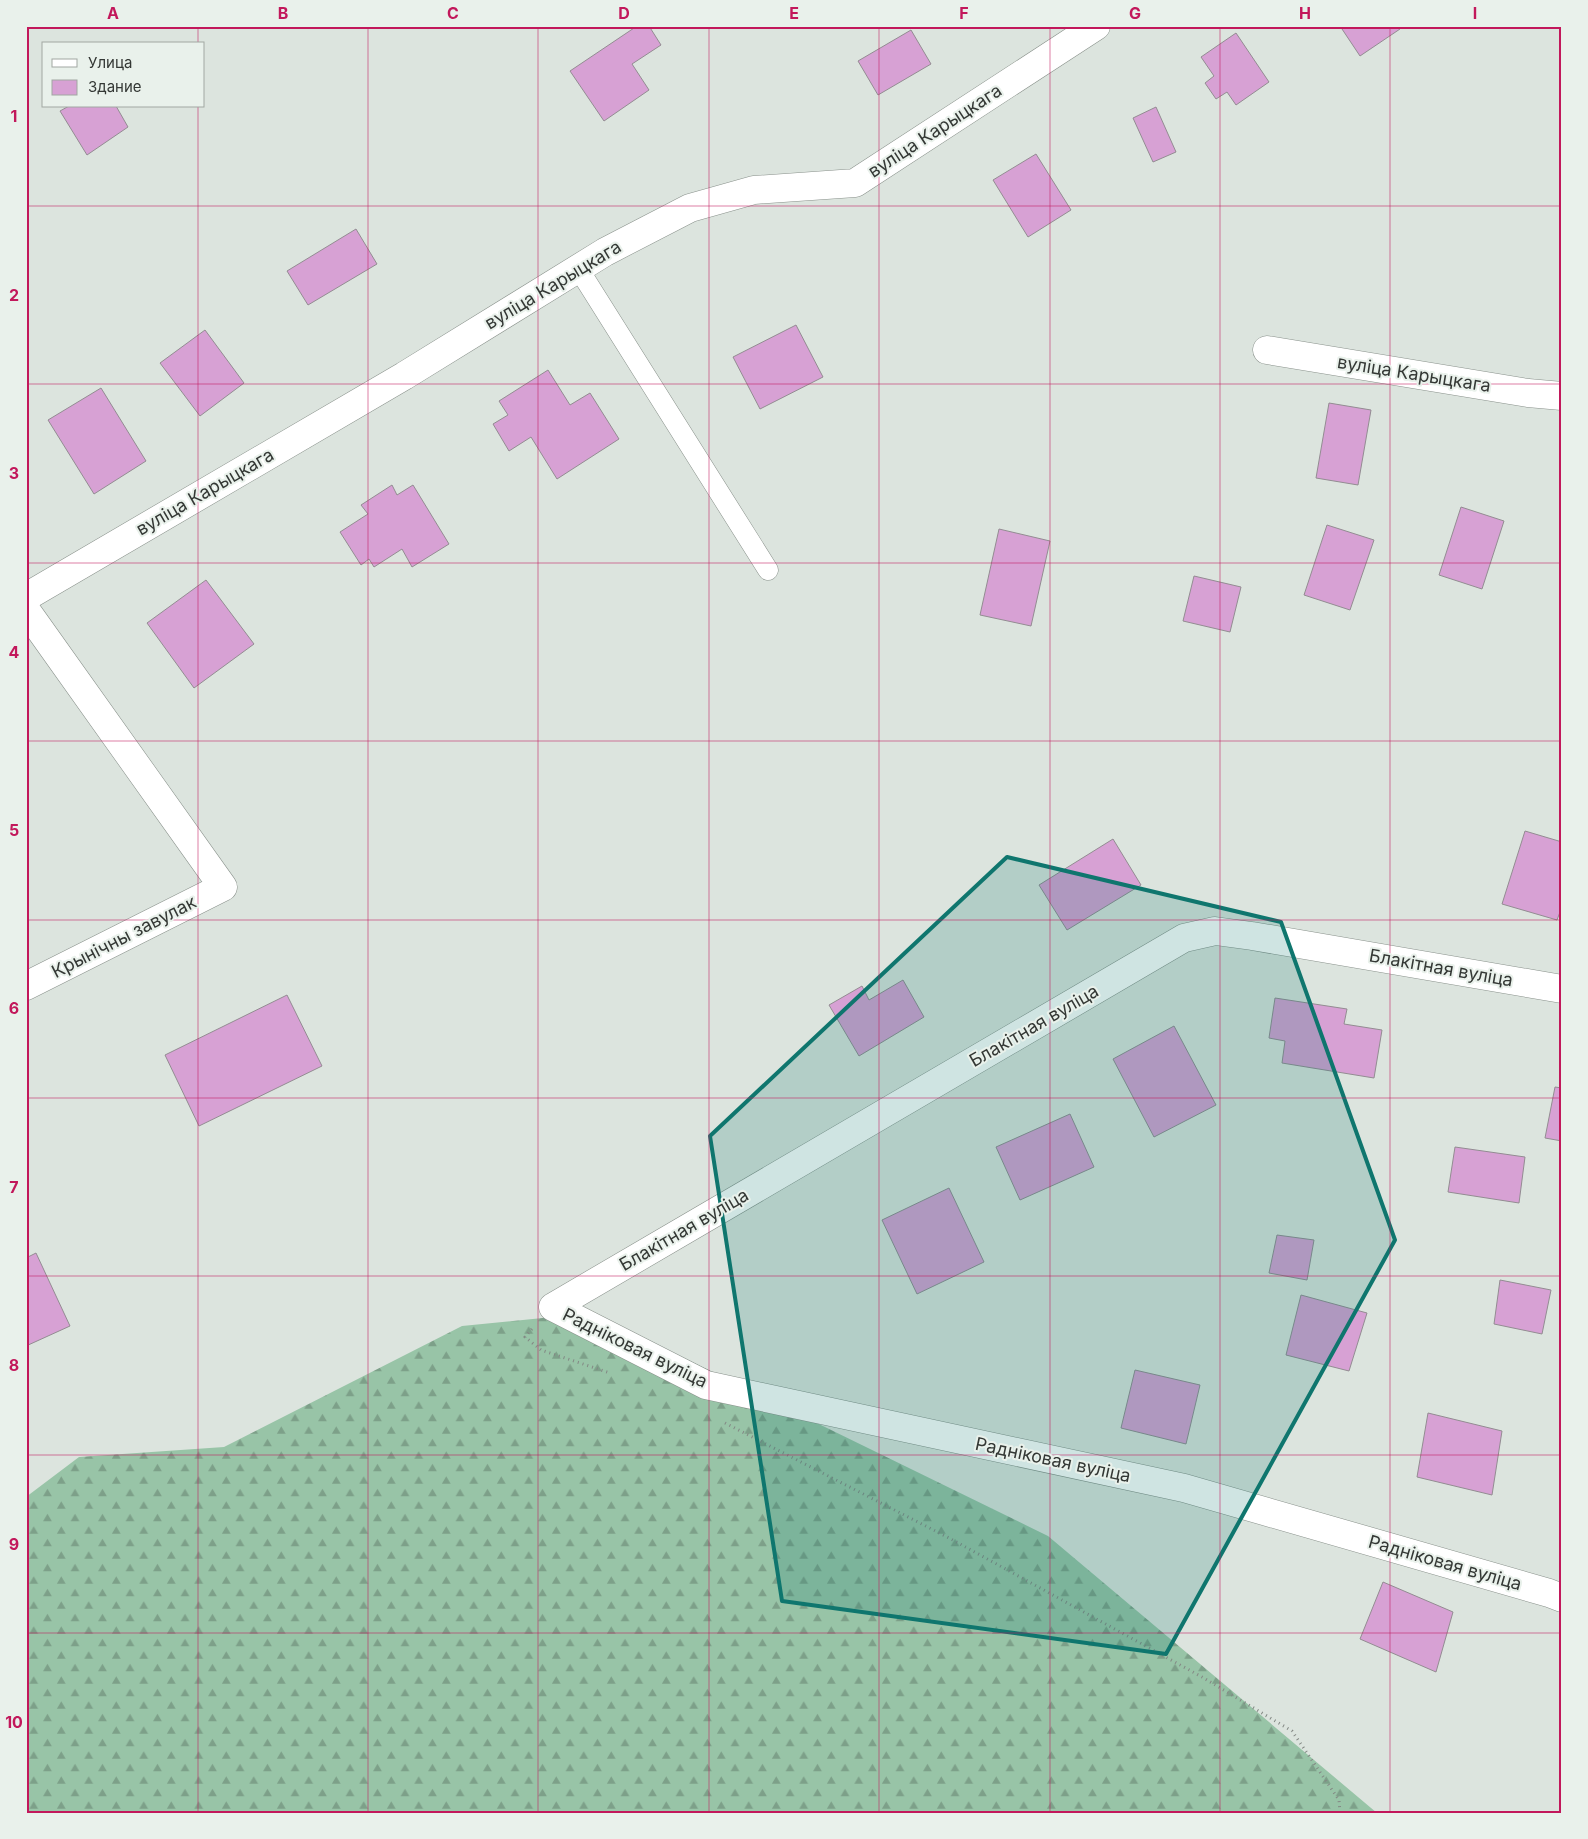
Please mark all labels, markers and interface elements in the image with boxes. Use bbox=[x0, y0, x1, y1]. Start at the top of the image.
text: A bbox=[107, 3, 119, 23]
text: B bbox=[278, 3, 288, 23]
text: C bbox=[447, 3, 459, 23]
text: D bbox=[618, 3, 630, 23]
text: E bbox=[789, 3, 799, 23]
text: F bbox=[959, 3, 969, 23]
text: G bbox=[1129, 3, 1141, 23]
text: H bbox=[1299, 3, 1311, 23]
text: I bbox=[1473, 3, 1477, 23]
legend bbox=[42, 42, 205, 108]
text: Улица bbox=[88, 53, 132, 72]
text: Здание bbox=[88, 77, 142, 96]
street label: вуліца Карыцкага bbox=[864, 80, 1006, 182]
text: 1 bbox=[11, 106, 17, 126]
street label: вуліца Карыцкага bbox=[481, 236, 625, 334]
text: 2 bbox=[9, 285, 19, 305]
street label: вуліца Карыцкага bbox=[1336, 351, 1492, 396]
street label: вуліца Карыцкага bbox=[132, 444, 277, 539]
text: 3 bbox=[9, 463, 19, 483]
text: 4 bbox=[9, 642, 20, 662]
text: 5 bbox=[9, 820, 19, 840]
street label: Крынічны завулак bbox=[48, 891, 200, 982]
street label: Блакітная вуліца bbox=[1368, 945, 1515, 990]
street label: Блакітная вуліца bbox=[965, 980, 1102, 1071]
text: 6 bbox=[9, 998, 19, 1018]
text: 7 bbox=[9, 1177, 19, 1197]
street label: Блакітная вуліца bbox=[615, 1184, 752, 1275]
street label: Радніковая вуліца bbox=[559, 1303, 711, 1392]
text: 8 bbox=[9, 1355, 19, 1375]
street label: Радніковая вуліца bbox=[973, 1433, 1133, 1486]
street label: Радніковая вуліца bbox=[1366, 1531, 1524, 1594]
text: 9 bbox=[9, 1534, 19, 1554]
text: 10 bbox=[5, 1712, 23, 1732]

